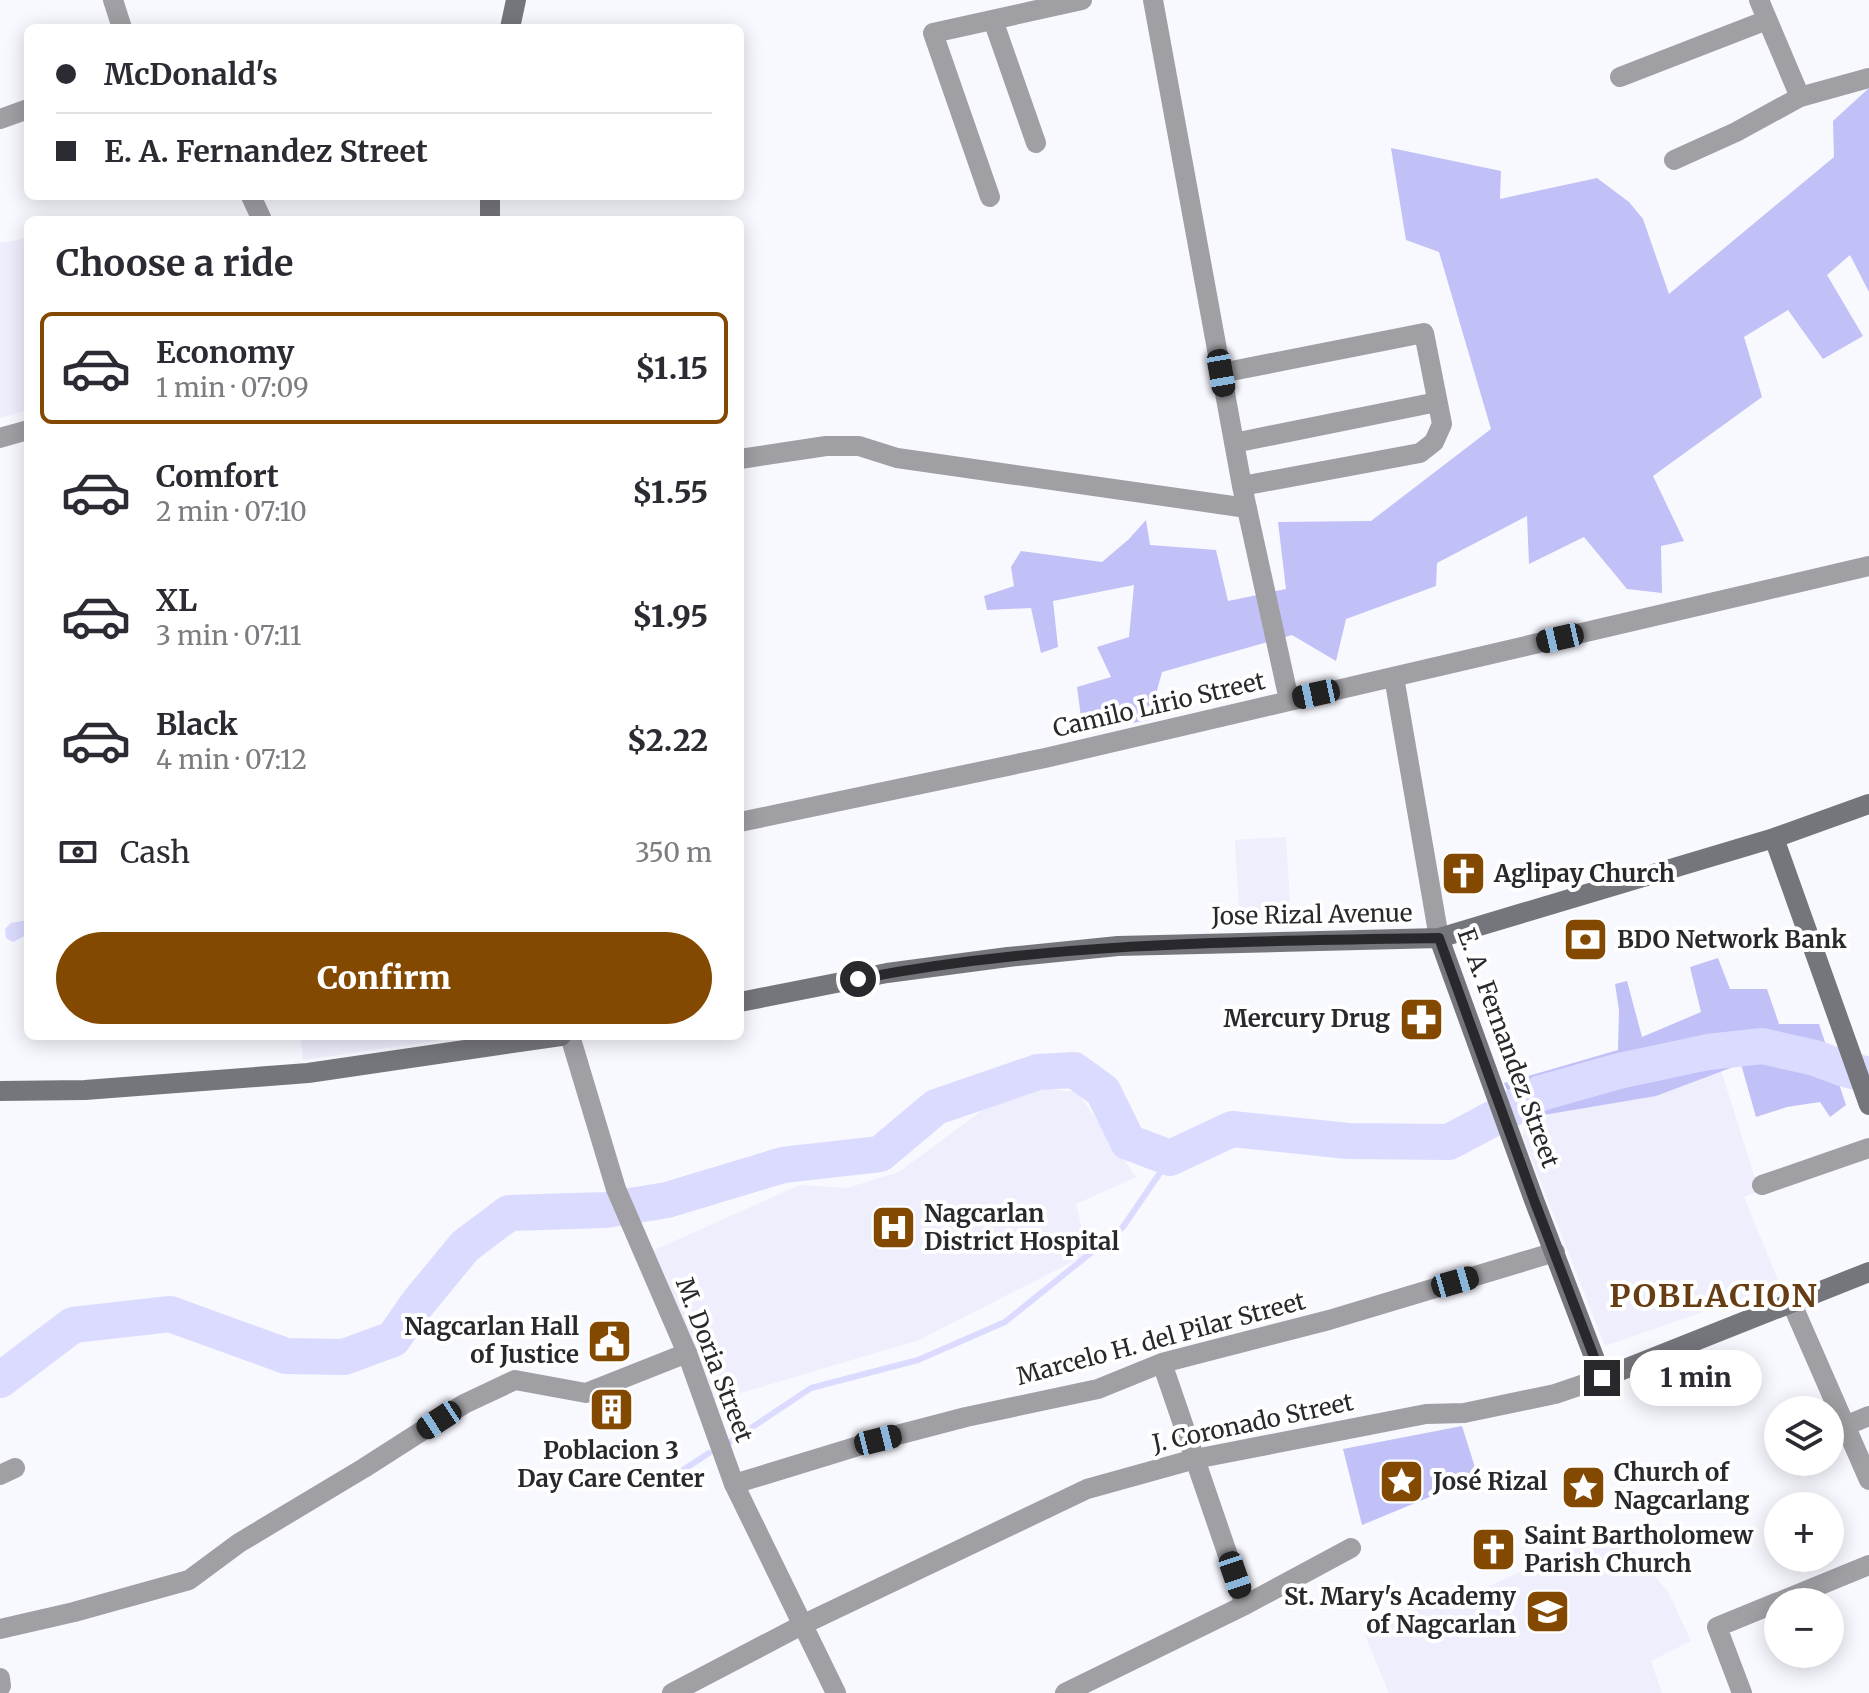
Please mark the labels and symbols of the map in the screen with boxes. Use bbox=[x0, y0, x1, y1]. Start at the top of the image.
car bbox=[1205, 347, 1237, 399]
car bbox=[1534, 621, 1586, 655]
street label: Camilo Lirio Street bbox=[1050, 665, 1269, 744]
car bbox=[1290, 677, 1342, 711]
church icon: Aglipay Church bbox=[1439, 850, 1487, 898]
place label: Aglipay Church bbox=[1493, 858, 1675, 889]
street label: Jose Rizal Avenue bbox=[1210, 897, 1413, 932]
bank icon: BDO Network Bank bbox=[1562, 916, 1610, 964]
street label: E. A. Fernandez Street bbox=[1451, 924, 1566, 1172]
place label: BDO Network Bank bbox=[1617, 924, 1847, 955]
route start bbox=[840, 961, 876, 997]
pharmacy icon: Mercury Drug bbox=[1397, 995, 1445, 1043]
place label: Mercury Drug bbox=[1223, 1003, 1390, 1034]
place label: Nagcarlan District Hospital bbox=[924, 1198, 1120, 1257]
hospital icon: Nagcarlan District Hospital bbox=[869, 1204, 917, 1252]
car bbox=[1429, 1264, 1481, 1300]
street label: M. Doria Street bbox=[669, 1273, 760, 1447]
district label: POBLACION bbox=[1609, 1276, 1819, 1316]
street label: Marcelo H. del Pilar Street bbox=[1013, 1285, 1309, 1392]
place label: Nagcarlan Hall of Justice bbox=[404, 1311, 579, 1370]
public building icon: Nagcarlan Hall of Justice bbox=[586, 1317, 634, 1365]
callout: 1 min bbox=[1630, 1350, 1762, 1406]
route end bbox=[1584, 1360, 1620, 1396]
building icon: Poblacion 3 Day Care Center bbox=[587, 1385, 635, 1433]
street label: J. Coronado Street bbox=[1149, 1386, 1357, 1459]
car bbox=[412, 1397, 466, 1443]
car bbox=[852, 1423, 904, 1457]
place label: Poblacion 3 Day Care Center bbox=[517, 1435, 705, 1494]
place label: Church of Nagcarlang bbox=[1614, 1457, 1749, 1516]
place icon: José Rizal bbox=[1378, 1458, 1426, 1506]
place icon: Church of Nagcarlang bbox=[1559, 1463, 1607, 1511]
place label: José Rizal bbox=[1432, 1466, 1548, 1497]
place label: Saint Bartholomew Parish Church bbox=[1524, 1520, 1754, 1579]
church icon: Saint Bartholomew Parish Church bbox=[1469, 1526, 1517, 1574]
car bbox=[1216, 1548, 1254, 1602]
place label: St. Mary's Academy of Nagcarlan bbox=[1284, 1581, 1517, 1640]
school or university icon: St. Mary's Academy of Nagcarlan bbox=[1523, 1587, 1571, 1635]

